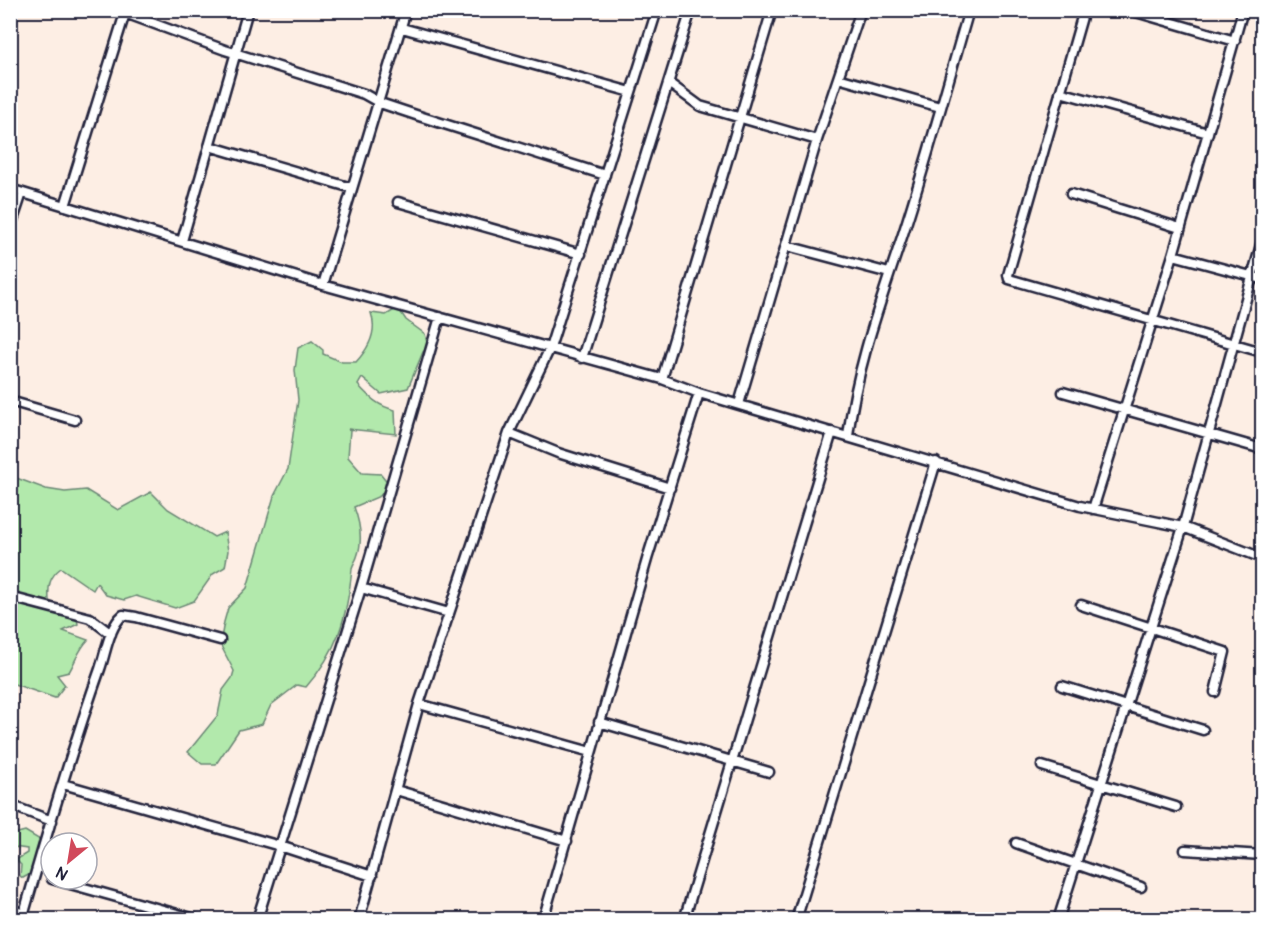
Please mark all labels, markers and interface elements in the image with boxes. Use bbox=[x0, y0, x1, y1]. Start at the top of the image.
north arrow bbox=[39, 831, 99, 891]
text: N bbox=[52, 862, 72, 884]

